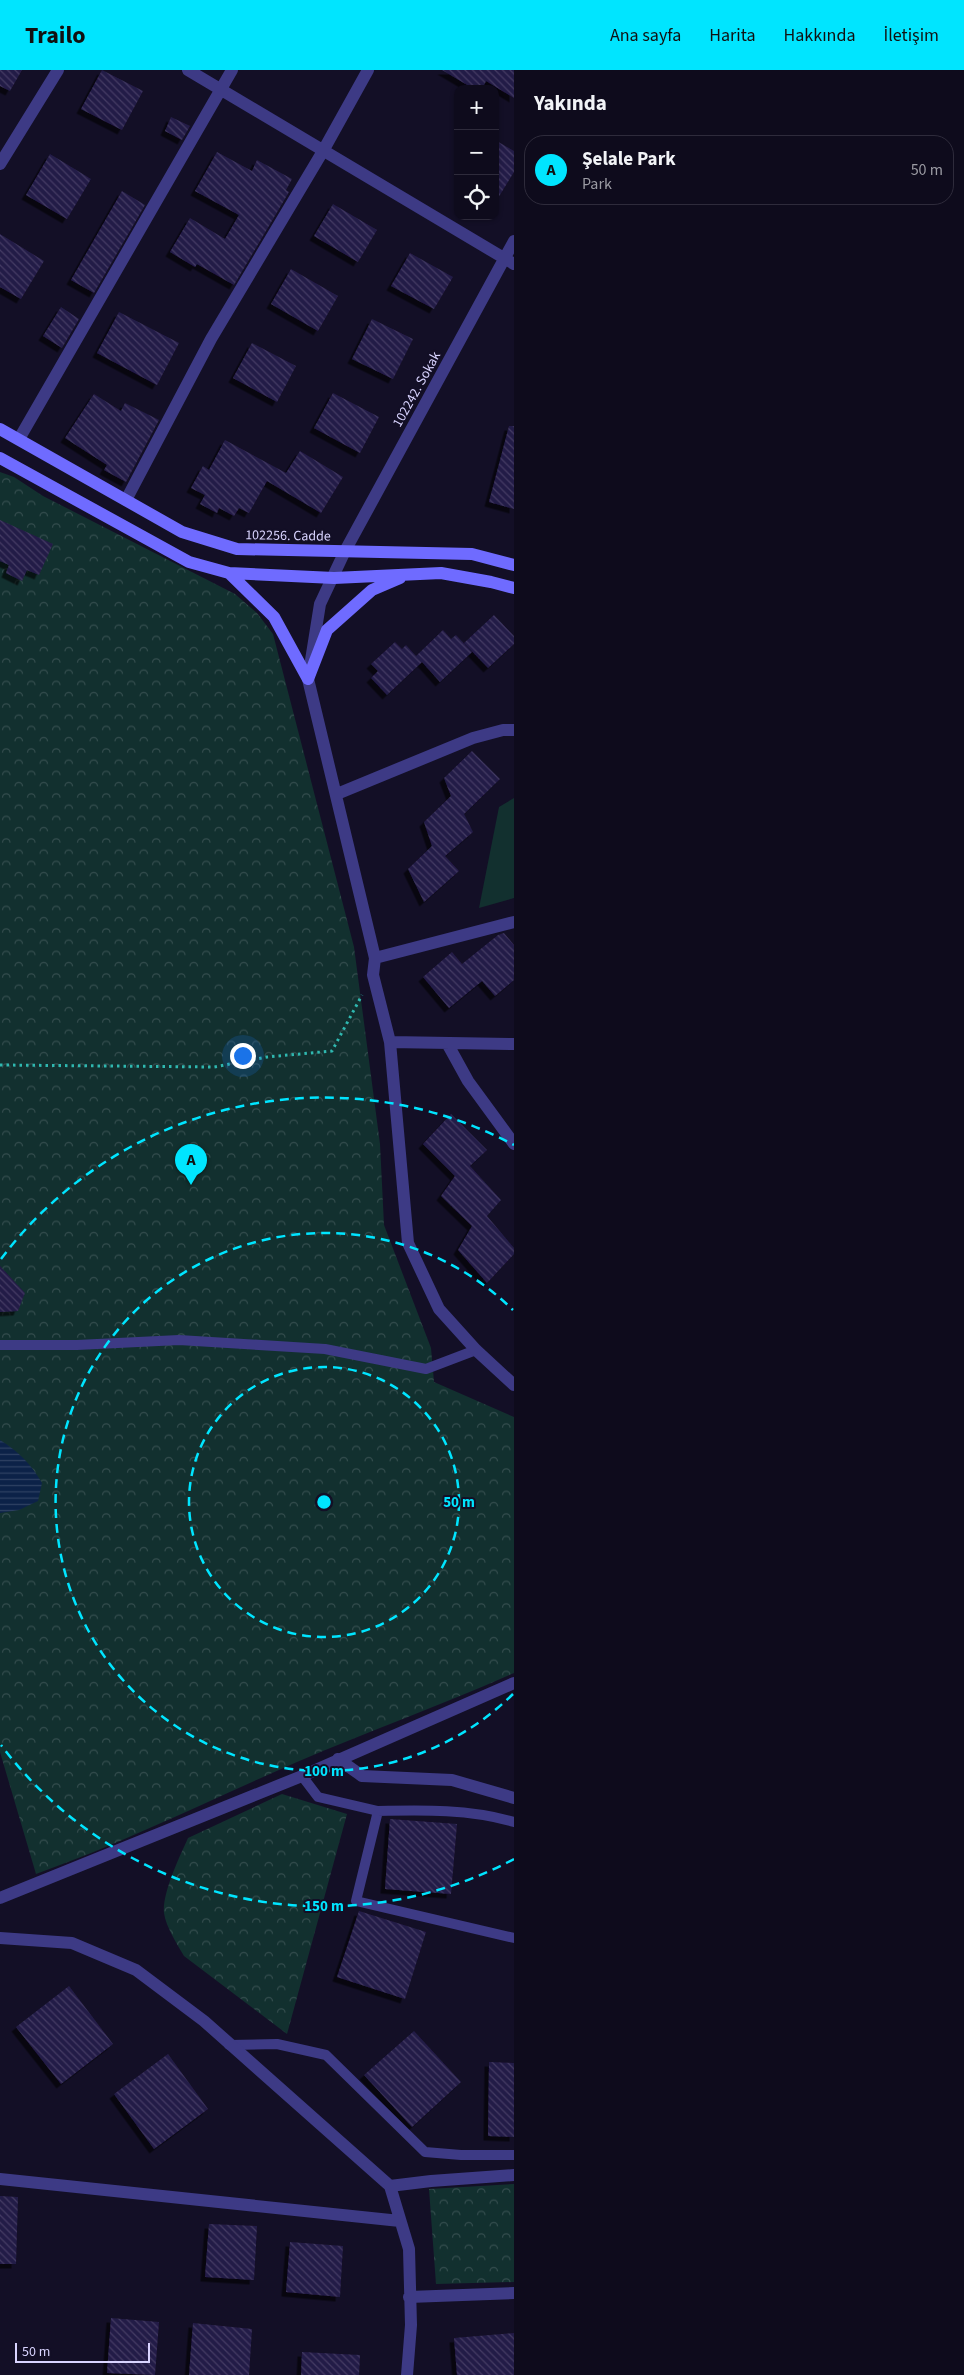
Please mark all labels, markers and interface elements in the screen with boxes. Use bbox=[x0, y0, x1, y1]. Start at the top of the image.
text: Trailo bbox=[25, 18, 86, 53]
text: Ana sayfa bbox=[610, 23, 681, 48]
text: Harita bbox=[709, 23, 756, 48]
text: Hakkında bbox=[784, 23, 856, 48]
text: İletişim bbox=[884, 23, 939, 48]
map controls bbox=[454, 85, 499, 220]
button: + bbox=[454, 85, 499, 130]
text: Yakında bbox=[534, 88, 607, 118]
button: − bbox=[454, 130, 499, 175]
text: Şelale Park bbox=[582, 146, 676, 173]
text: A bbox=[546, 159, 556, 181]
text: 50 m bbox=[911, 159, 943, 181]
text: Park bbox=[582, 173, 612, 195]
button: locate bbox=[454, 175, 499, 220]
street label: 102242. Sokak bbox=[388, 348, 446, 431]
street label: 102256. Cadde bbox=[245, 525, 331, 547]
your location bbox=[230, 1043, 256, 1069]
pin: A bbox=[175, 1144, 207, 1185]
text: 50 m bbox=[443, 1492, 475, 1513]
centre of rings bbox=[315, 1493, 333, 1511]
text: 100 m bbox=[304, 1761, 344, 1782]
text: 150 m bbox=[304, 1896, 344, 1917]
scale bar bbox=[15, 2340, 150, 2363]
text: 50 m bbox=[22, 2342, 50, 2362]

